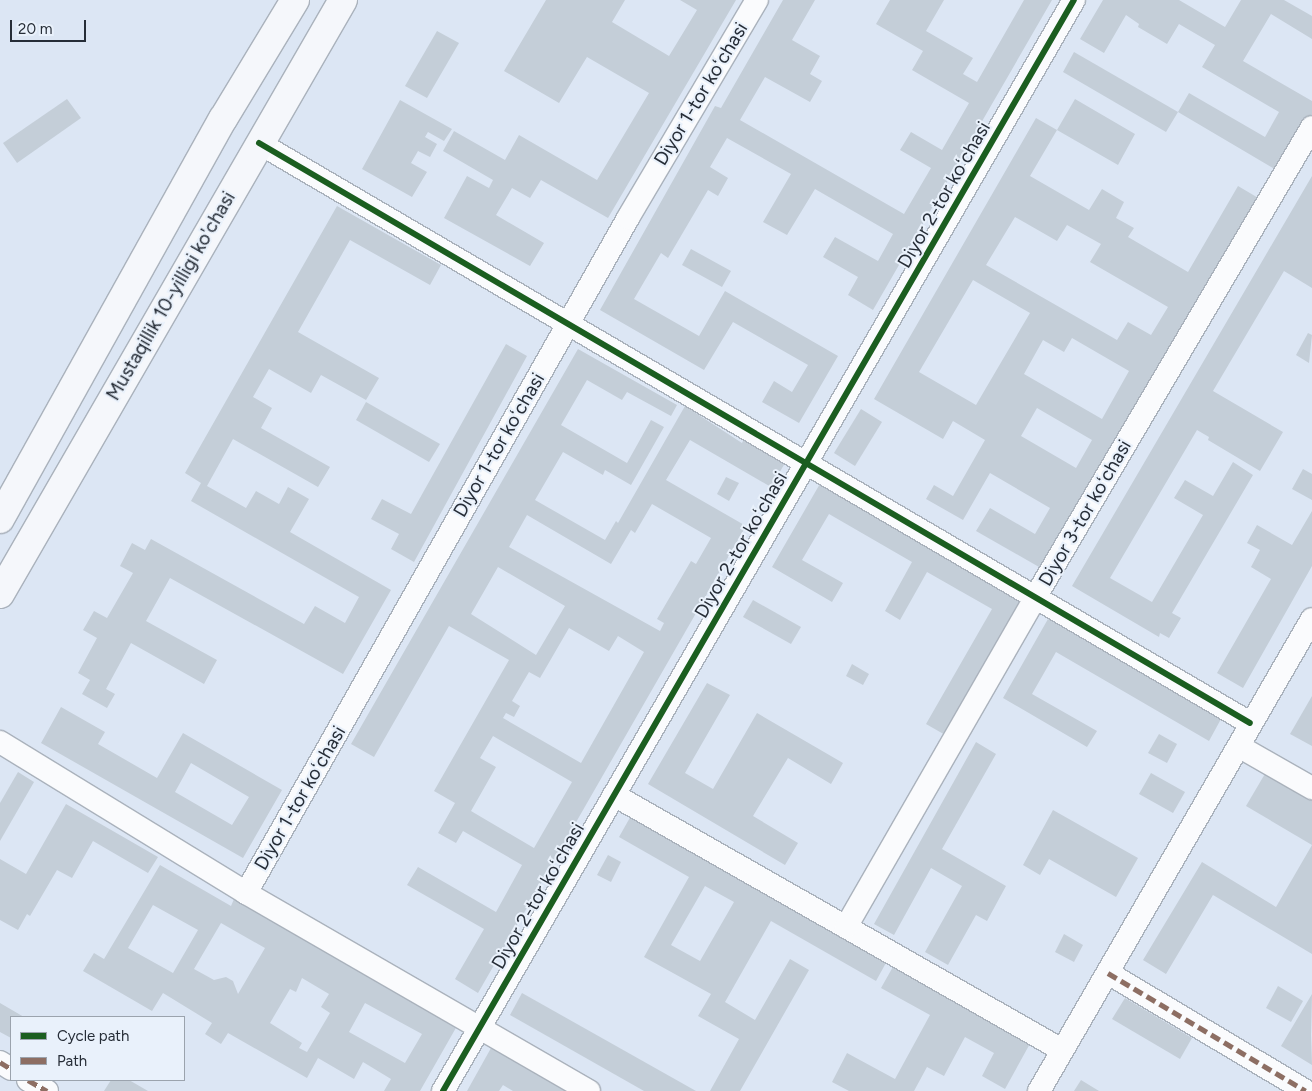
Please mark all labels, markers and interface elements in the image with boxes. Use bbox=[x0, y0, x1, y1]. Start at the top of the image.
scale bar bbox=[12, 10, 89, 42]
street label: Diyor 1-tor koʻchasi bbox=[649, 18, 753, 170]
text: 20 m bbox=[18, 20, 52, 38]
street label: Diyor 2-tor koʻchasi bbox=[893, 118, 995, 272]
street label: Mustaqillik 10-yilligi ko'chasi bbox=[102, 187, 240, 405]
street label: Diyor 1-tor koʻchasi bbox=[448, 369, 550, 521]
street label: Diyor 3-tor koʻchasi bbox=[1034, 436, 1136, 590]
street label: Diyor 2-tor koʻchasi bbox=[690, 468, 792, 622]
street label: Diyor 1-tor koʻchasi bbox=[249, 722, 351, 874]
street label: Diyor 2-tor koʻchasi bbox=[487, 819, 589, 973]
legend bbox=[10, 1016, 185, 1081]
text: Cycle path bbox=[57, 1027, 129, 1045]
text: Path bbox=[57, 1052, 87, 1070]

